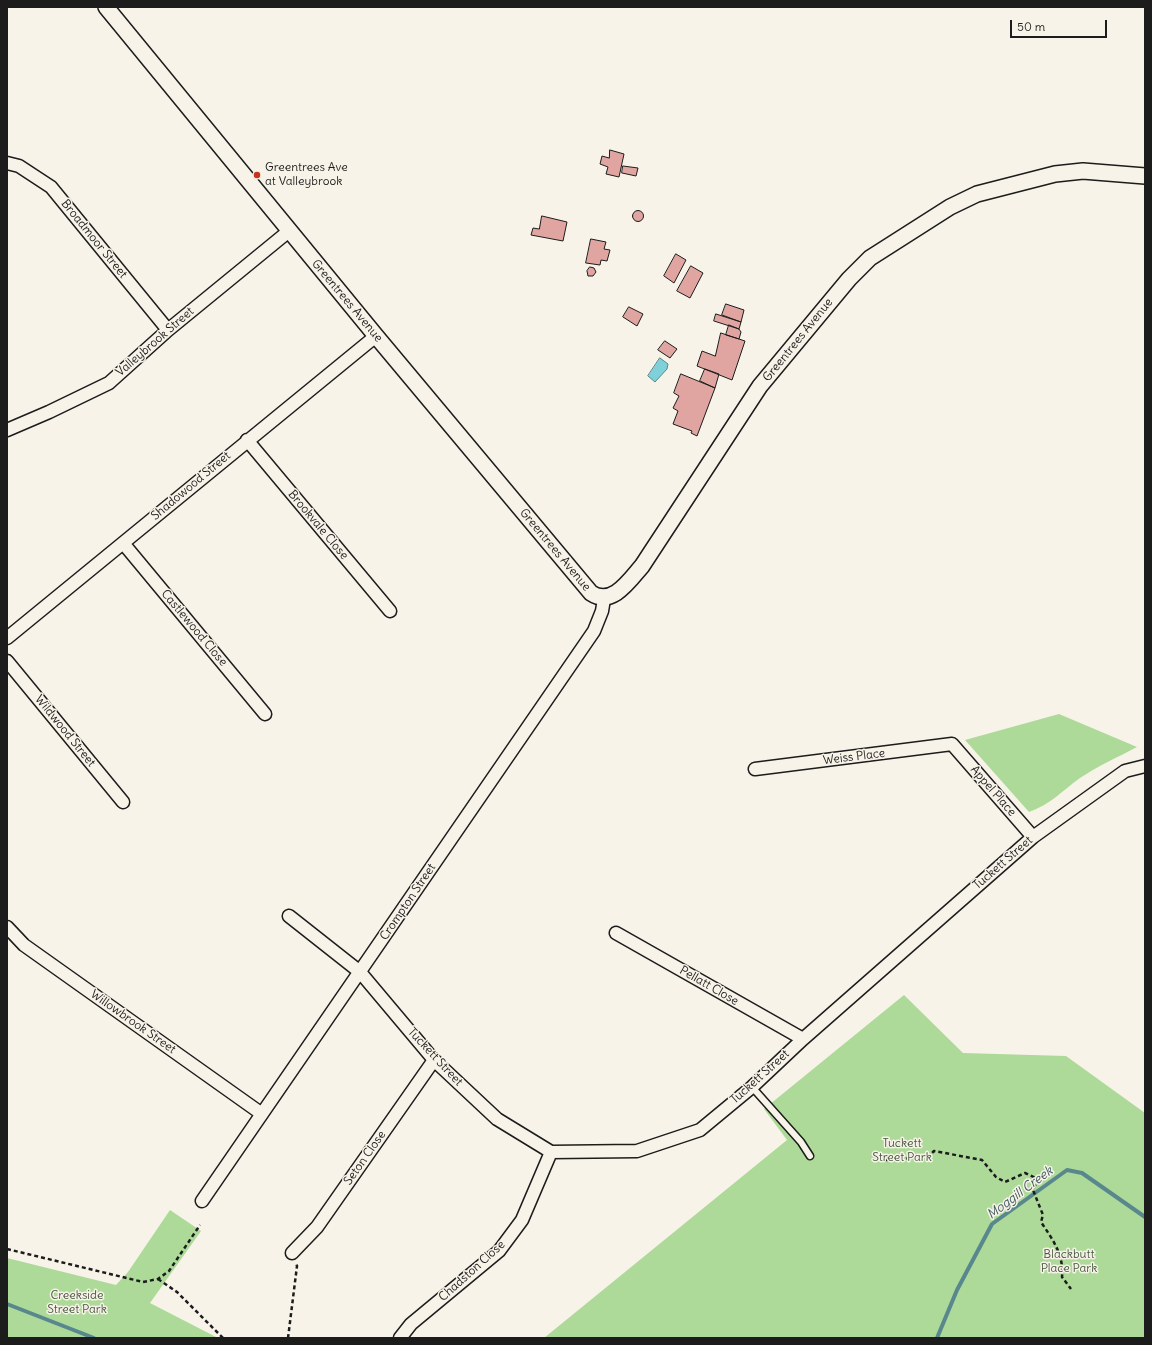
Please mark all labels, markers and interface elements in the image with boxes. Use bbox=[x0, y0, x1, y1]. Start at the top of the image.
scale bar bbox=[1012, 12, 1109, 38]
text: 50 m bbox=[1017, 19, 1045, 34]
place label: Greentrees Ave at Valleybrook bbox=[265, 161, 348, 189]
marker: Greentrees Ave at Valleybrook bbox=[252, 170, 262, 180]
street label: Broadmoor Street bbox=[58, 197, 130, 281]
street label: Greentrees Avenue bbox=[308, 257, 386, 345]
street label: Greentrees Avenue bbox=[760, 295, 836, 385]
street label: Valleybrook Street bbox=[113, 304, 197, 380]
street label: Shadowood Street bbox=[148, 449, 234, 523]
street label: Brookvale Close bbox=[285, 487, 351, 563]
street label: Greentrees Avenue bbox=[516, 506, 594, 594]
street label: Castlewood Close bbox=[158, 587, 230, 669]
street label: Wildwood Street bbox=[32, 692, 98, 770]
street label: Weiss Place bbox=[822, 746, 886, 768]
street label: Appel Place bbox=[967, 763, 1019, 819]
street label: Tuckett Street bbox=[970, 833, 1036, 893]
street label: Crompton Street bbox=[377, 861, 439, 943]
street label: Pellatt Close bbox=[677, 963, 741, 1009]
street label: Willowbrook Street bbox=[87, 987, 179, 1057]
street label: Tuckett Street bbox=[405, 1025, 465, 1089]
street label: Tuckett Street bbox=[728, 1047, 792, 1107]
street label: Seton Close bbox=[341, 1128, 389, 1188]
park label: Tuckett Street Park bbox=[872, 1137, 932, 1165]
water label: Moggill Creek bbox=[984, 1163, 1056, 1223]
street label: Chadston Close bbox=[436, 1238, 508, 1304]
park label: Blackbutt Place Park bbox=[1041, 1248, 1097, 1276]
park label: Creekside Street Park bbox=[47, 1289, 107, 1317]

